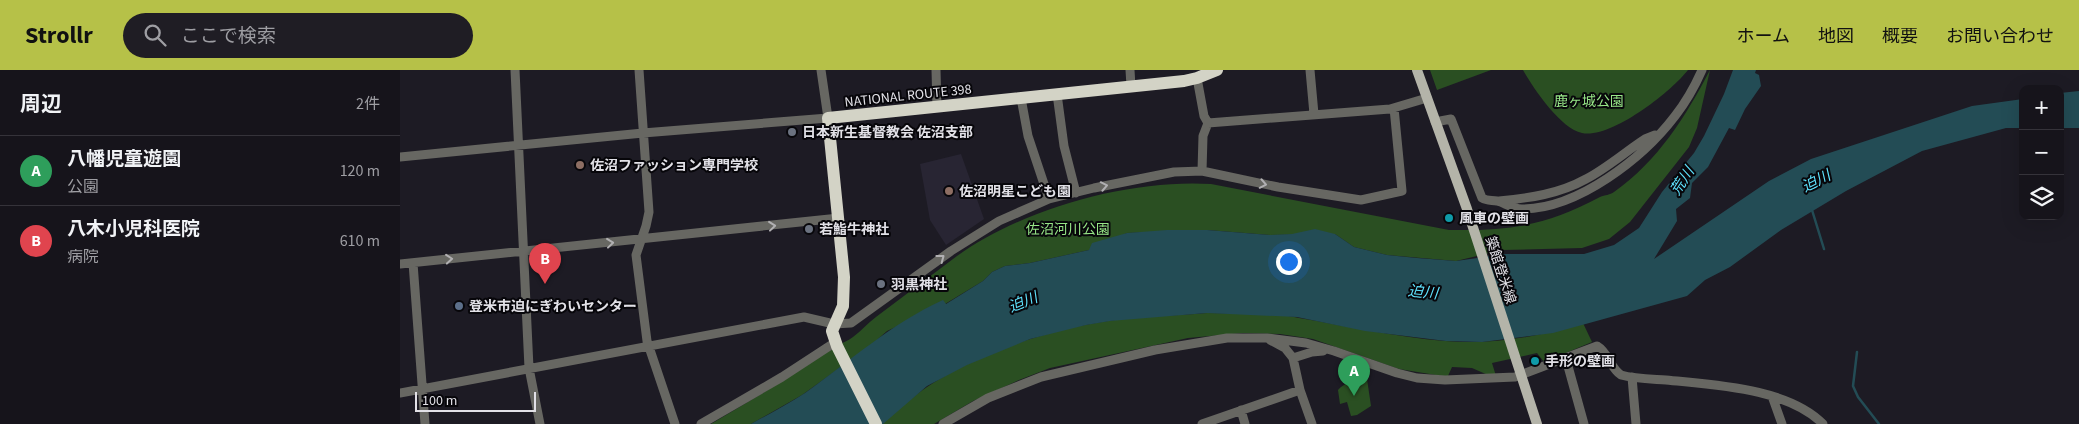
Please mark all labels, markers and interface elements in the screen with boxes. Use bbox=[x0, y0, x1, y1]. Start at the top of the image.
search box bbox=[123, 13, 473, 58]
text: Strollr bbox=[25, 18, 93, 53]
icon: search bbox=[141, 21, 169, 49]
text: ここで検索 bbox=[181, 23, 276, 50]
text: ホーム bbox=[1737, 24, 1790, 49]
text: 地図 bbox=[1818, 24, 1854, 49]
text: 概要 bbox=[1882, 24, 1918, 49]
text: お問い合わせ bbox=[1946, 24, 2054, 49]
street label: NATIONAL ROUTE 398 bbox=[844, 79, 973, 113]
map controls bbox=[2019, 85, 2064, 220]
button: + bbox=[2019, 85, 2064, 130]
text: 周辺 bbox=[20, 89, 62, 119]
park label: 鹿ヶ城公園 bbox=[1554, 92, 1624, 112]
text: 2件 bbox=[356, 93, 380, 115]
place label: 日本新生基督教会 佐沼支部 bbox=[802, 123, 973, 143]
marker: 日本新生基督教会 佐沼支部 bbox=[786, 126, 798, 138]
button: − bbox=[2019, 130, 2064, 175]
text: 八幡児童遊園 bbox=[67, 146, 181, 173]
place label: 佐沼ファッション専門学校 bbox=[590, 156, 758, 176]
marker: 佐沼ファッション専門学校 bbox=[574, 159, 586, 171]
text: A bbox=[31, 160, 41, 182]
text: 120 m bbox=[340, 160, 380, 182]
water label: 荒川 bbox=[1665, 161, 1700, 200]
water label: 迫川 bbox=[1798, 164, 1836, 198]
button: layers bbox=[2019, 175, 2064, 220]
text: 公園 bbox=[67, 176, 99, 198]
one-way arrow bbox=[1259, 178, 1268, 188]
place label: 佐沼明星こども園 bbox=[959, 182, 1071, 202]
one-way arrow bbox=[1099, 182, 1108, 192]
marker: 佐沼明星こども園 bbox=[943, 185, 955, 197]
place label: 風車の壁画 bbox=[1459, 209, 1529, 229]
marker: 風車の壁画 bbox=[1443, 212, 1455, 224]
text: 八木小児科医院 bbox=[67, 216, 200, 243]
place label: 若鮨牛神社 bbox=[819, 220, 889, 240]
park label: 佐沼河川公園 bbox=[1026, 220, 1110, 240]
one-way arrow bbox=[768, 221, 776, 232]
marker: 若鮨牛神社 bbox=[803, 223, 815, 235]
text: B bbox=[31, 230, 41, 252]
text: 610 m bbox=[340, 230, 380, 252]
street label: 築館登米線 bbox=[1480, 234, 1520, 307]
one-way arrow bbox=[607, 238, 615, 249]
pin: B bbox=[529, 243, 561, 284]
text: 病院 bbox=[67, 246, 99, 268]
your location bbox=[1276, 249, 1302, 275]
one-way arrow bbox=[445, 254, 453, 265]
one-way arrow bbox=[935, 256, 944, 264]
place label: 羽黒神社 bbox=[891, 275, 947, 295]
marker: 羽黒神社 bbox=[875, 278, 887, 290]
water label: 迫川 bbox=[1407, 280, 1441, 305]
water label: 迫川 bbox=[1005, 286, 1043, 318]
place label: 登米市迫にぎわいセンター bbox=[469, 297, 637, 317]
marker: 登米市迫にぎわいセンター bbox=[453, 300, 465, 312]
place label: 手形の壁画 bbox=[1545, 352, 1615, 372]
pin: A bbox=[1338, 355, 1370, 396]
marker: 手形の壁画 bbox=[1529, 355, 1541, 367]
scale bar bbox=[415, 389, 536, 412]
text: 100 m bbox=[422, 391, 457, 411]

